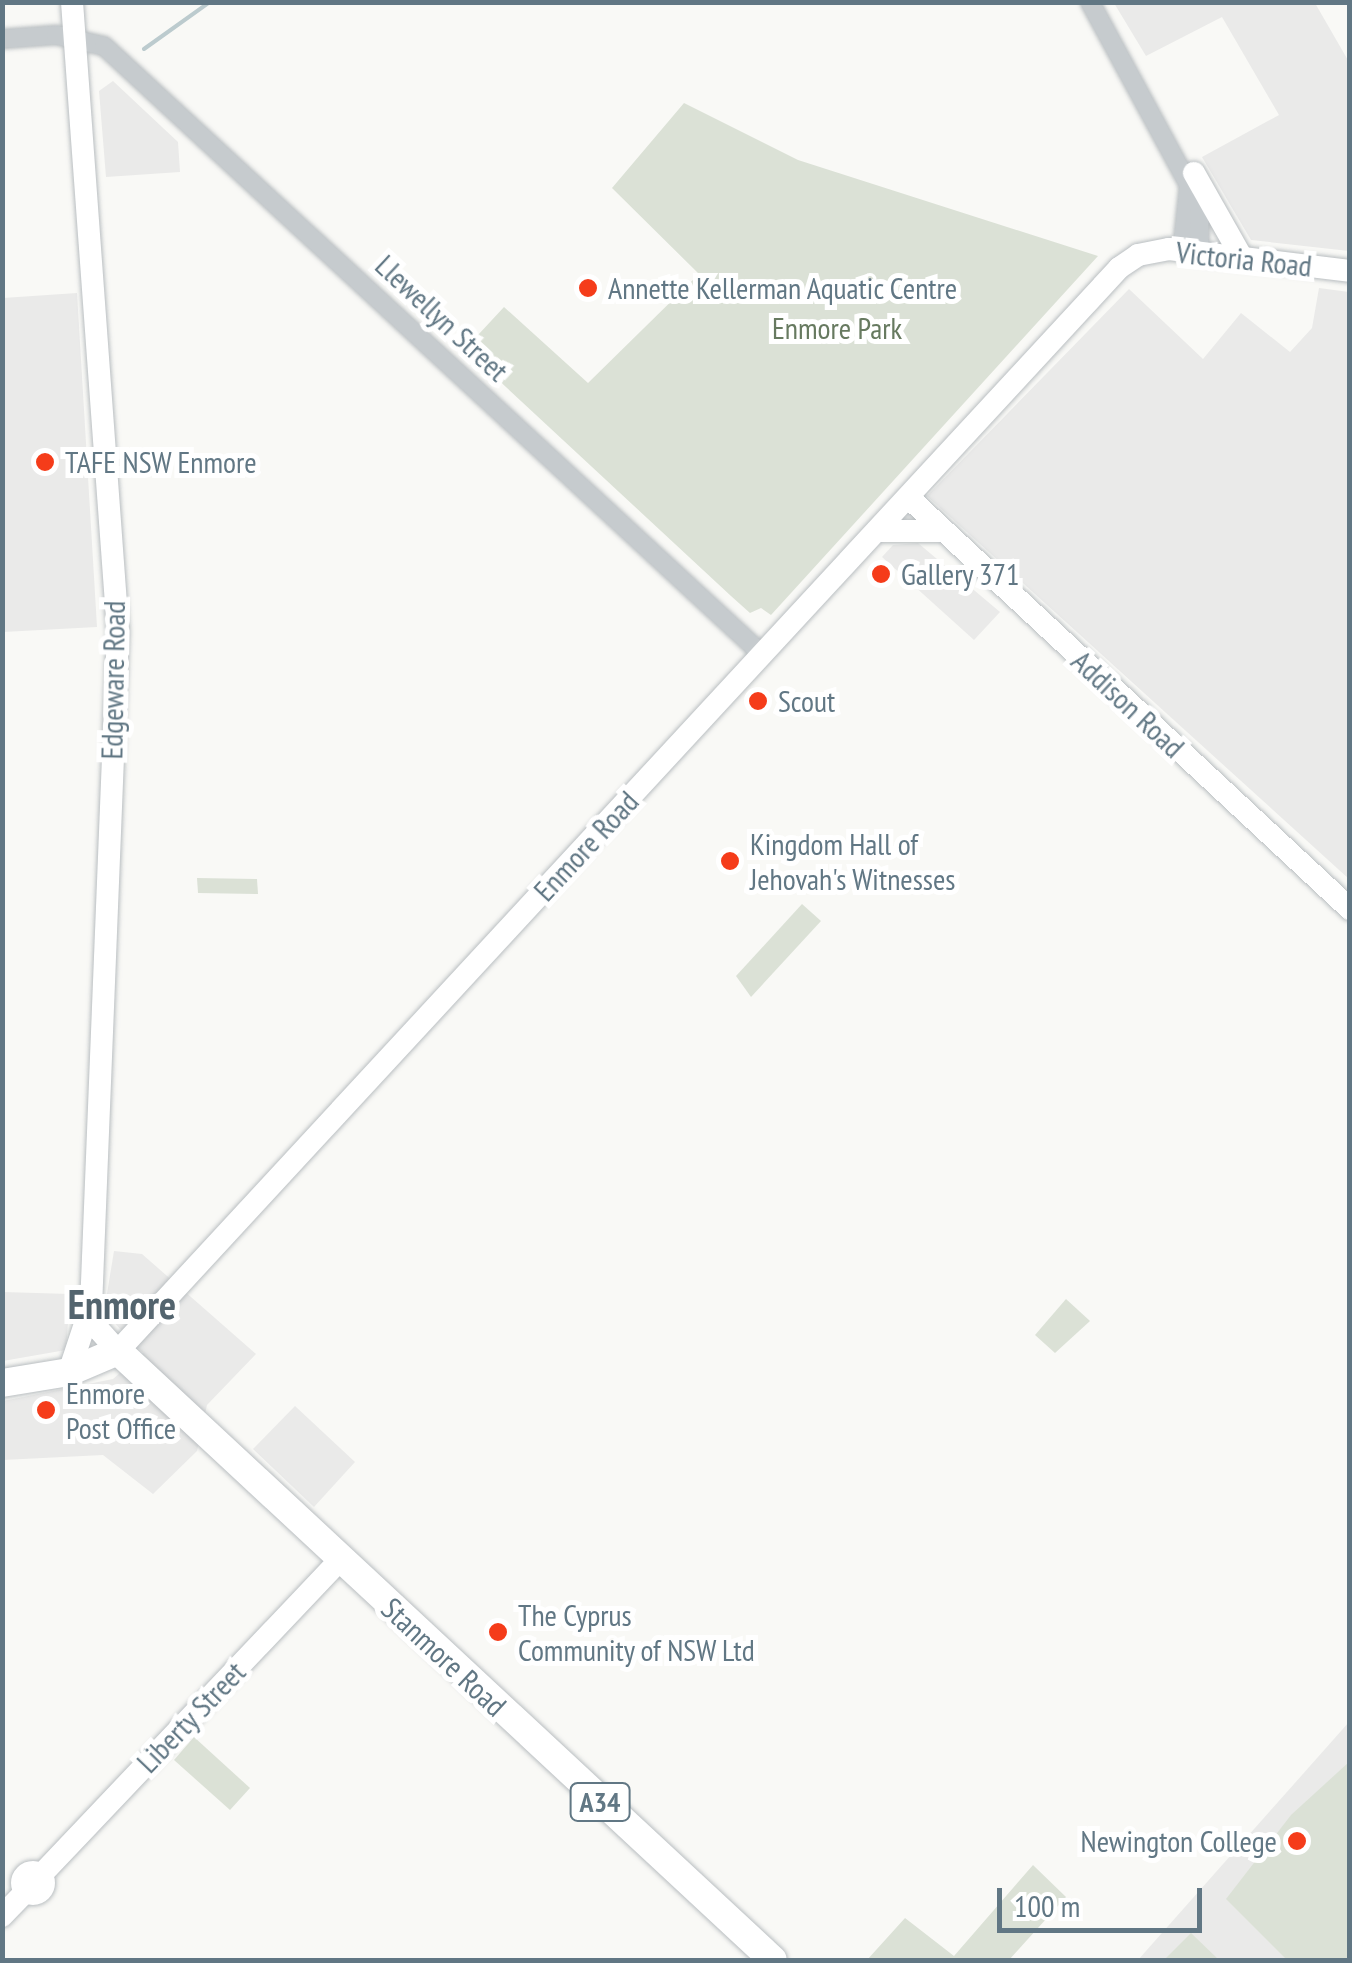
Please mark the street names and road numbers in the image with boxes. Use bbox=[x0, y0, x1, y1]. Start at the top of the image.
street label: Victoria Road bbox=[1174, 234, 1314, 284]
street label: Llewellyn Street bbox=[368, 247, 516, 389]
street label: Edgeware Road bbox=[94, 600, 132, 760]
street label: Addison Road bbox=[1064, 643, 1192, 765]
street label: Enmore Road bbox=[526, 784, 646, 908]
street label: Stanmore Road bbox=[374, 1590, 514, 1724]
street label: Liberty Street bbox=[129, 1654, 253, 1780]
road number: A34 bbox=[568, 1779, 632, 1825]

